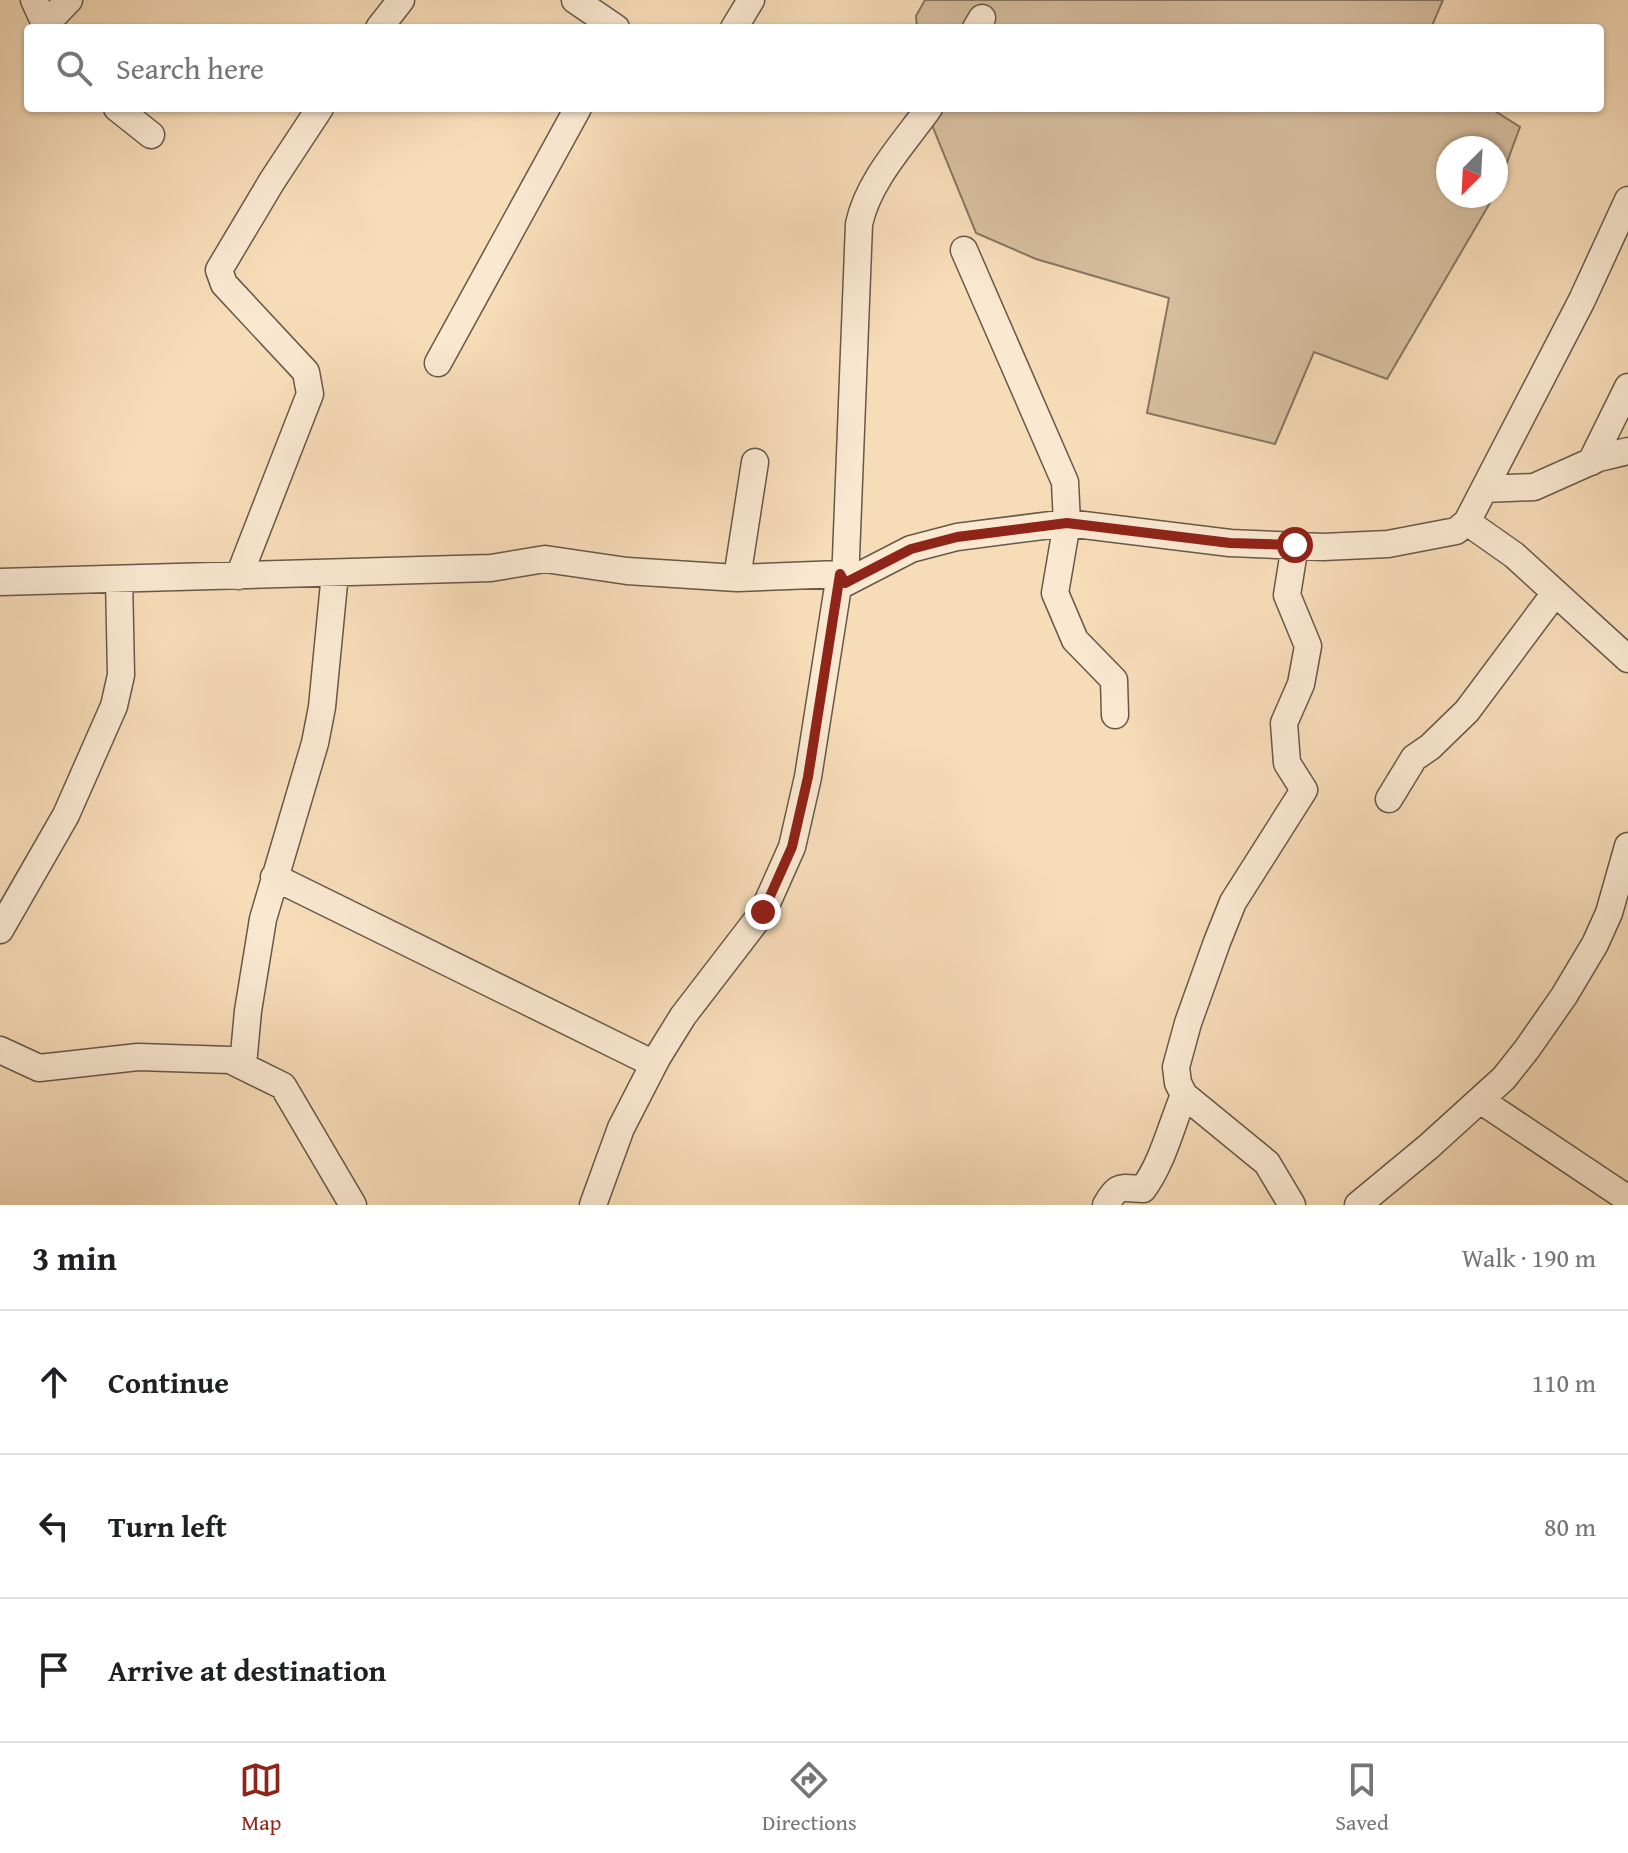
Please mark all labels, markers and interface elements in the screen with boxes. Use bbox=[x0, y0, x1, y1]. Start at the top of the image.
search box bbox=[24, 24, 1604, 112]
icon: search bbox=[52, 46, 96, 90]
text: Search here bbox=[116, 46, 264, 90]
north arrow bbox=[1436, 136, 1508, 208]
route start bbox=[1277, 527, 1313, 563]
route end bbox=[745, 894, 781, 930]
text: 3 min bbox=[32, 1233, 117, 1282]
text: Walk · 190 m bbox=[1462, 1238, 1596, 1277]
icon: ahead bbox=[32, 1360, 76, 1404]
text: Continue bbox=[108, 1360, 229, 1404]
text: 110 m bbox=[1531, 1363, 1596, 1402]
icon: left bbox=[32, 1504, 76, 1548]
text: Turn left bbox=[108, 1504, 227, 1548]
text: 80 m bbox=[1544, 1507, 1596, 1546]
icon: arrive bbox=[32, 1648, 76, 1692]
text: Arrive at destination bbox=[108, 1648, 386, 1692]
tab: Map bbox=[239, 1758, 283, 1838]
tab: Directions bbox=[762, 1758, 857, 1838]
tab: Saved bbox=[1335, 1758, 1389, 1838]

